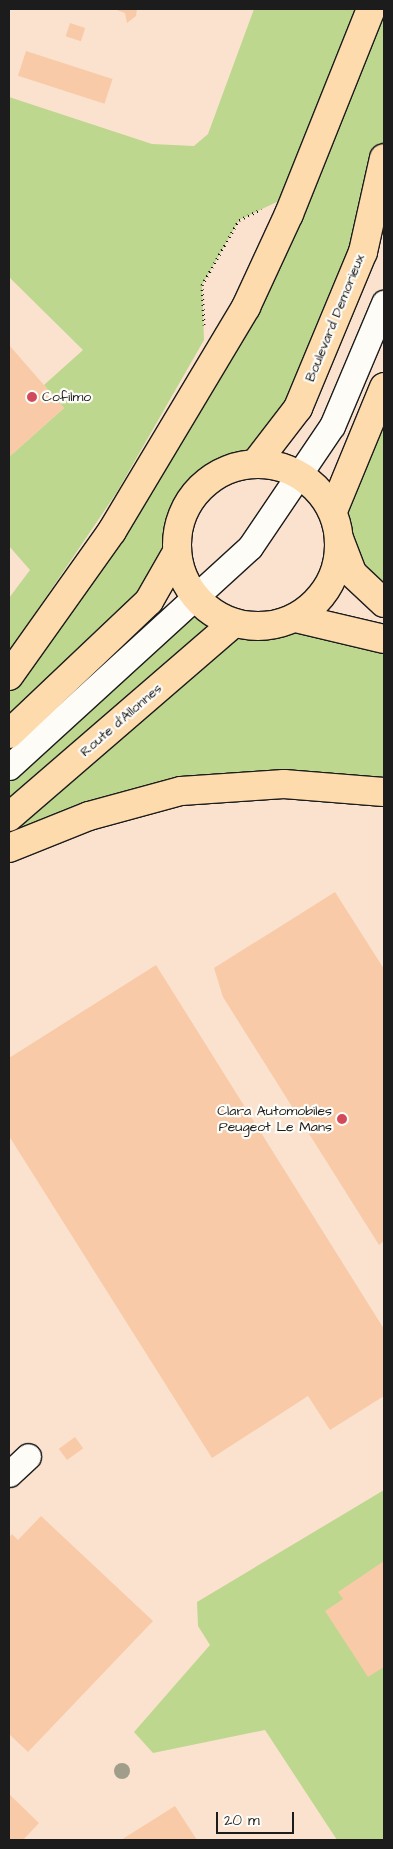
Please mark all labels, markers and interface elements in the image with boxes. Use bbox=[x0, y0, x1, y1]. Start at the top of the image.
street label: Boulevard Demorieux bbox=[302, 252, 368, 384]
place label: Cofilmo bbox=[42, 389, 91, 405]
marker: Cofilmo bbox=[26, 391, 38, 403]
street label: Route d'Allonnes bbox=[77, 680, 165, 760]
place label: Clara Automobiles Peugeot Le Mans bbox=[217, 1103, 332, 1136]
marker: Clara Automobiles Peugeot Le Mans bbox=[336, 1113, 348, 1125]
scale bar bbox=[218, 1802, 296, 1834]
text: 20 m bbox=[224, 1810, 260, 1831]

